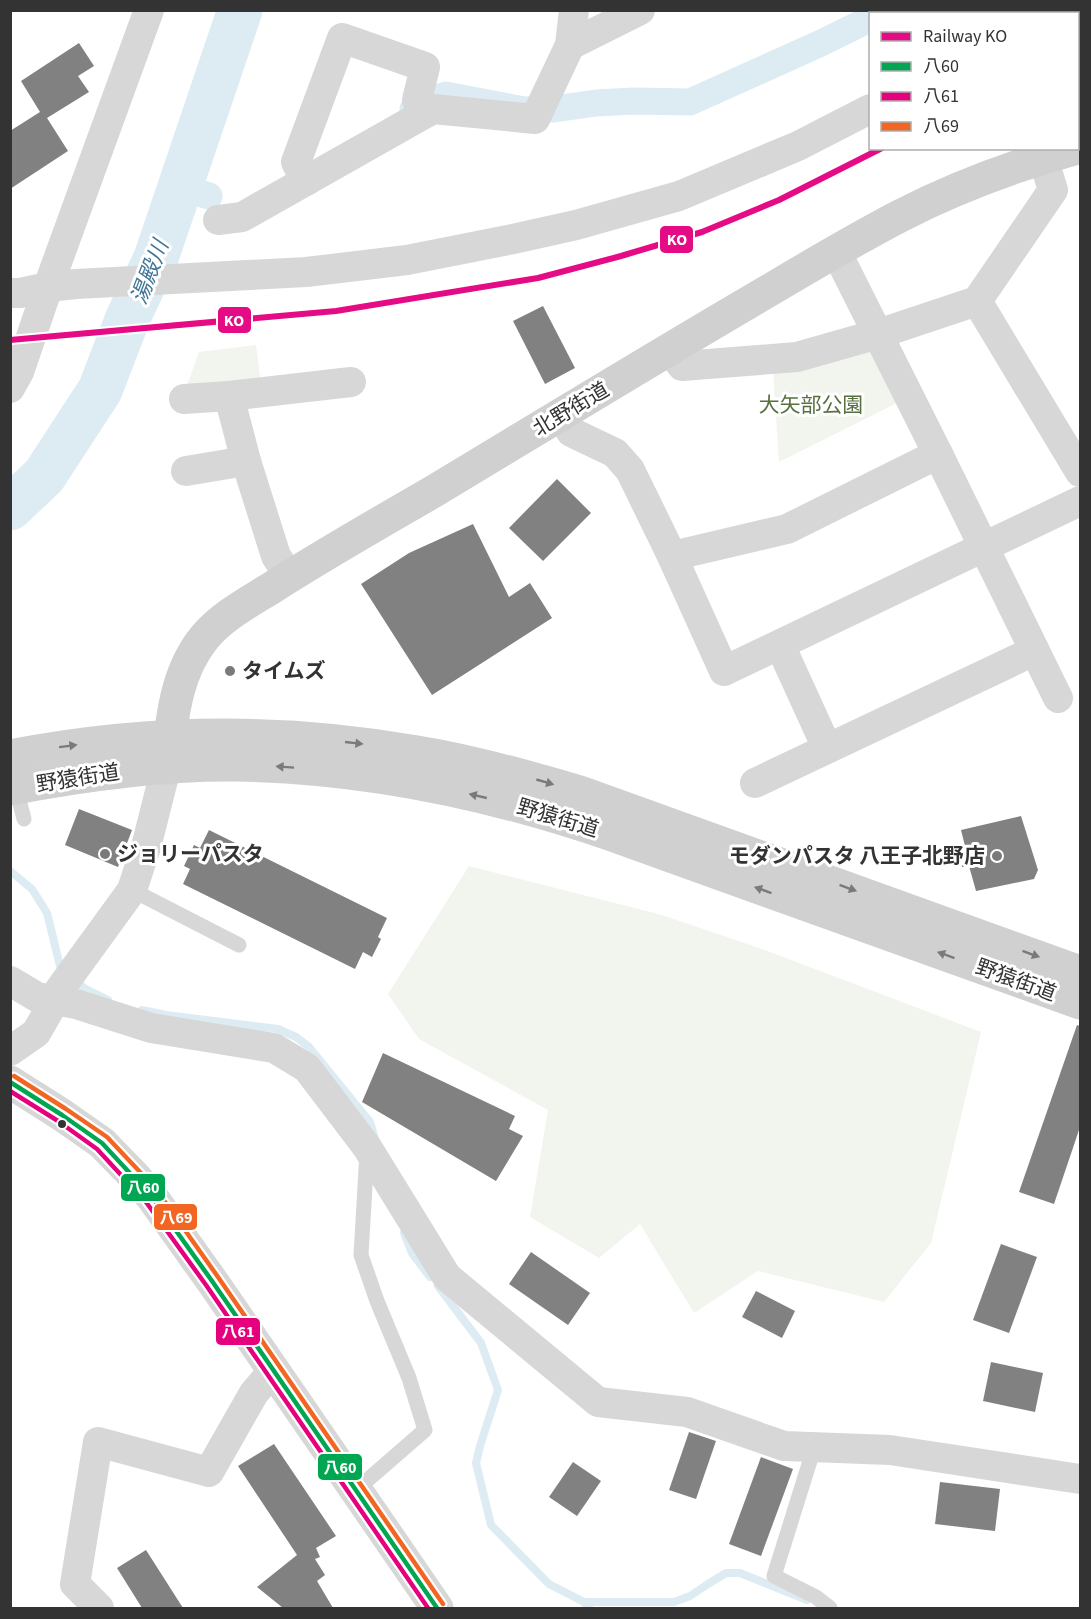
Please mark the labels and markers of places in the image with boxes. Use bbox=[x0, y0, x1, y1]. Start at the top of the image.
place label: タイムズ bbox=[242, 656, 326, 686]
marker: タイムズ bbox=[223, 664, 237, 678]
place label: ジョリーパスタ bbox=[117, 839, 264, 869]
place label: モダンパスタ 八王子北野店 bbox=[729, 841, 985, 871]
marker: ジョリーパスタ bbox=[98, 847, 112, 861]
marker: モダンパスタ 八王子北野店 bbox=[990, 849, 1004, 863]
unlabelled marker bbox=[56, 1118, 68, 1130]

